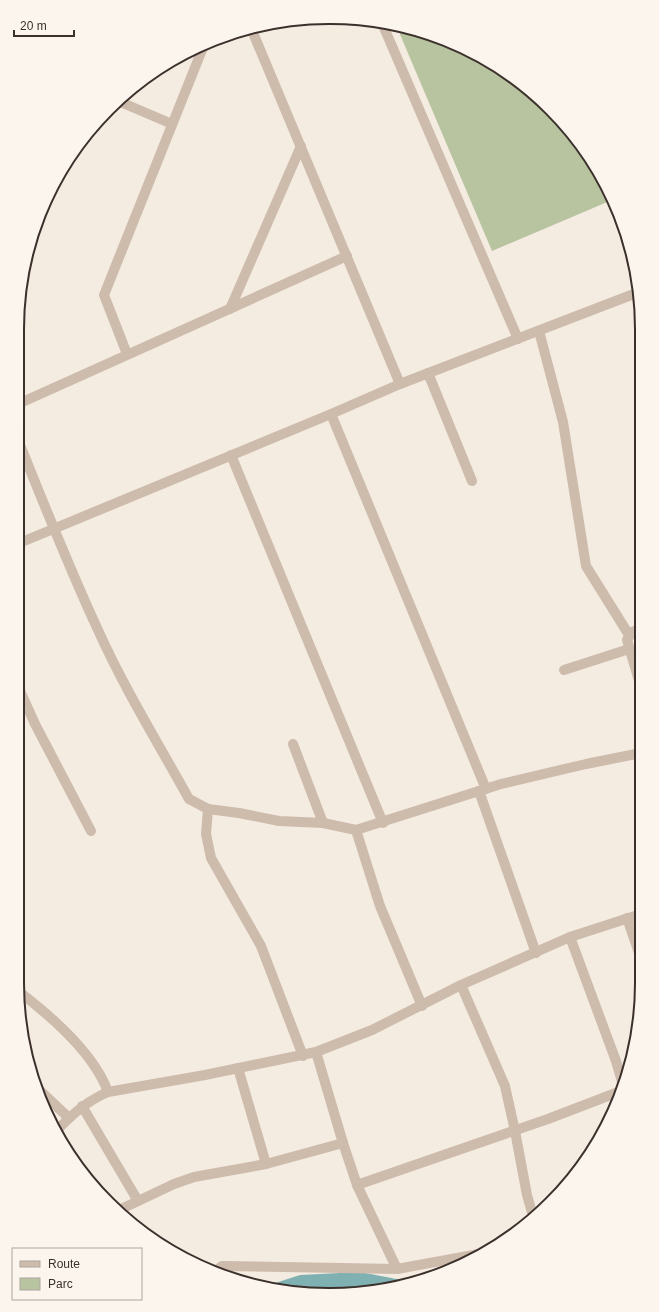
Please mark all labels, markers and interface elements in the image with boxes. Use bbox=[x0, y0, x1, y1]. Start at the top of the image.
scale bar bbox=[14, 12, 74, 38]
text: 20 m bbox=[20, 19, 47, 33]
legend bbox=[12, 1248, 142, 1300]
text: Route bbox=[48, 1257, 80, 1271]
text: Parc bbox=[48, 1277, 73, 1291]

